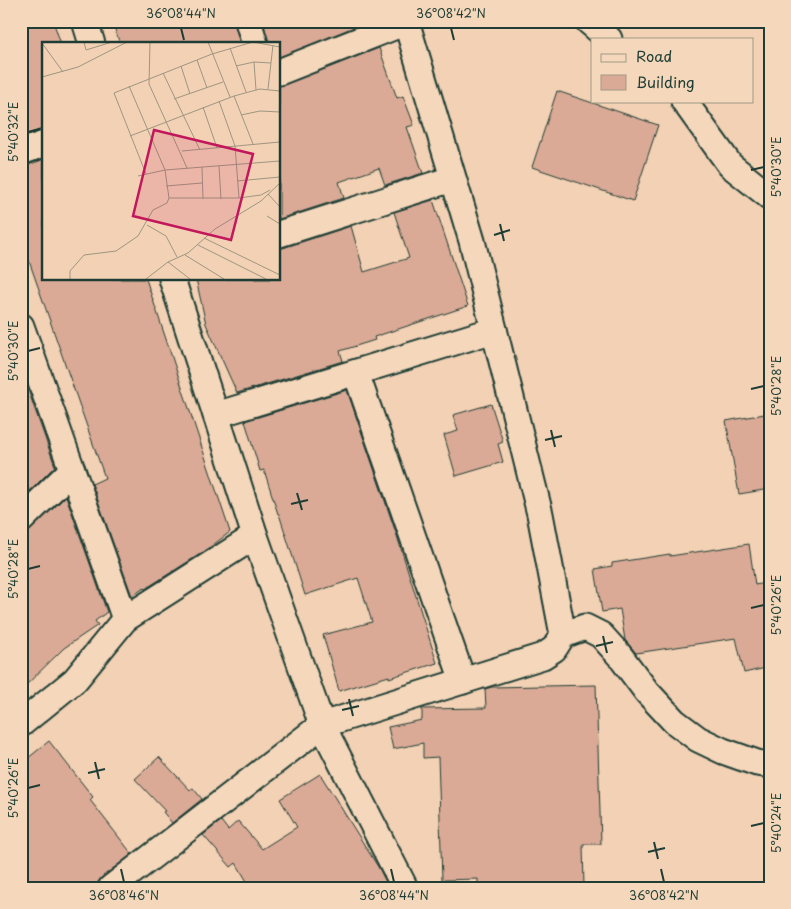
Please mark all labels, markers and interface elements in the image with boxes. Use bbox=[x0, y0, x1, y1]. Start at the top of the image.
text: 36°08'44"N bbox=[146, 4, 216, 22]
text: 36°08'42"N bbox=[416, 4, 486, 22]
legend bbox=[591, 38, 754, 102]
inset map bbox=[42, 42, 280, 280]
text: Road bbox=[636, 44, 672, 67]
text: Building bbox=[636, 70, 695, 93]
text: 5°40'32"E bbox=[4, 102, 22, 162]
text: 5°40'30"E bbox=[767, 136, 785, 198]
text: 5°40'30"E bbox=[4, 320, 22, 382]
text: 5°40'28"E bbox=[767, 356, 785, 416]
text: 5°40'28"E bbox=[4, 539, 22, 599]
text: 5°40'26"E bbox=[767, 575, 785, 635]
text: 5°40'26"E bbox=[4, 758, 22, 818]
text: 5°40'24"E bbox=[767, 793, 785, 853]
text: 36°08'46"N bbox=[89, 886, 159, 904]
text: 36°08'44"N bbox=[359, 886, 429, 904]
text: 36°08'42"N bbox=[629, 886, 699, 904]

